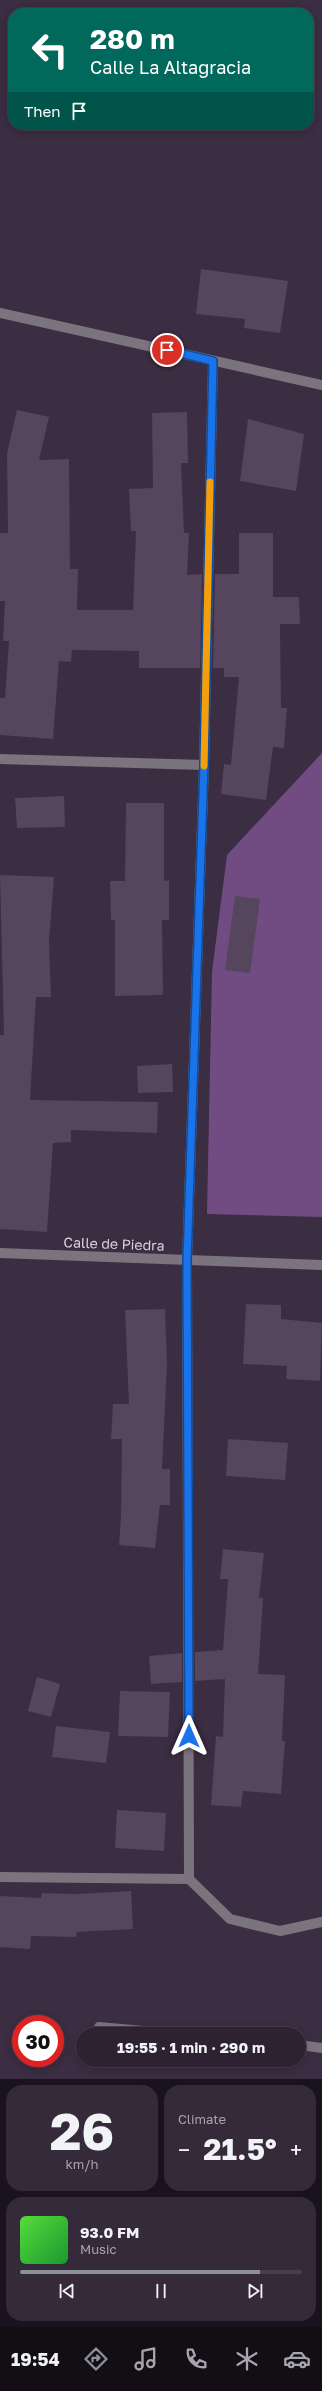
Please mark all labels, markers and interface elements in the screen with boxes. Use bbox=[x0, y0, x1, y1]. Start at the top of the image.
text: 280 m bbox=[90, 22, 175, 55]
icon: left bbox=[24, 24, 76, 76]
text: Calle La Altagracia bbox=[90, 56, 251, 78]
icon: arrive bbox=[68, 100, 90, 122]
text: Then bbox=[24, 102, 60, 120]
pin bbox=[150, 333, 184, 367]
icon: arrive bbox=[156, 339, 178, 361]
street label: Calle de Piedra bbox=[63, 1233, 165, 1254]
position arrow bbox=[168, 1715, 210, 1757]
speed limit sign: 30 bbox=[12, 2015, 64, 2067]
text: 19:55 · 1 min · 290 m bbox=[117, 2038, 265, 2056]
text: 26 bbox=[50, 2099, 114, 2161]
text: Climate bbox=[178, 2111, 226, 2127]
text: 21.5° bbox=[203, 2131, 277, 2167]
text: − bbox=[178, 2136, 190, 2163]
text: + bbox=[290, 2136, 302, 2163]
text: km/h bbox=[65, 2156, 99, 2172]
text: 93.0 FM bbox=[80, 2223, 139, 2241]
text: Music bbox=[80, 2241, 117, 2257]
icon: previous bbox=[56, 2280, 78, 2302]
icon: pause bbox=[150, 2280, 172, 2302]
icon: next bbox=[244, 2280, 266, 2302]
icon: directions bbox=[82, 2345, 110, 2373]
icon: music bbox=[132, 2345, 160, 2373]
icon: phone bbox=[182, 2345, 210, 2373]
icon: climate bbox=[233, 2345, 261, 2373]
icon: car bbox=[283, 2345, 311, 2373]
text: 19:54 bbox=[11, 2348, 60, 2370]

